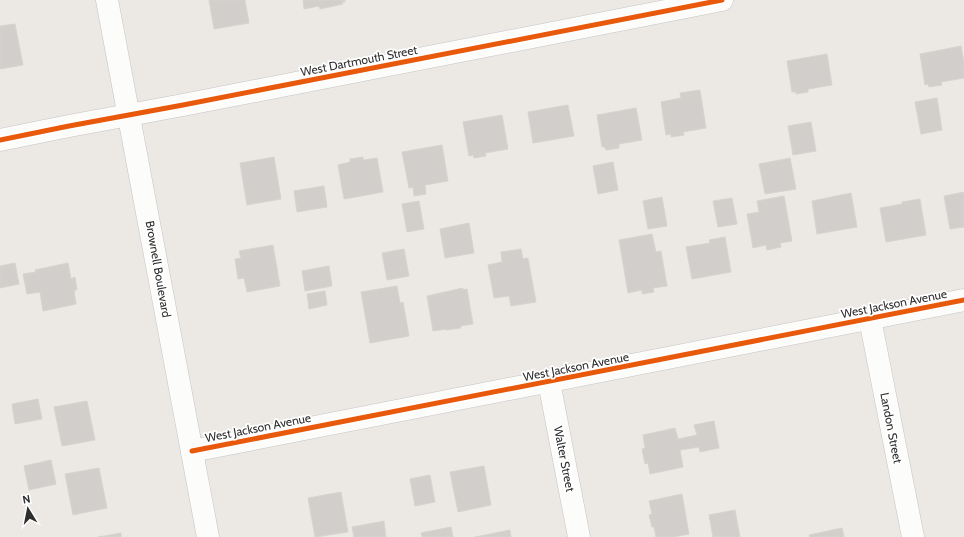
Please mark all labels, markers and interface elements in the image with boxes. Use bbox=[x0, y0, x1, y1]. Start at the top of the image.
street label: West Dartmouth Street bbox=[299, 42, 418, 79]
street label: Brownell Boulevard bbox=[143, 219, 174, 318]
street label: West Jackson Avenue bbox=[840, 286, 948, 321]
street label: West Jackson Avenue bbox=[522, 349, 630, 384]
street label: Landon Street bbox=[877, 391, 906, 465]
street label: West Jackson Avenue bbox=[204, 410, 312, 445]
street label: Walter Street bbox=[551, 425, 578, 493]
north arrow bbox=[8, 489, 48, 529]
text: N bbox=[21, 492, 31, 507]

